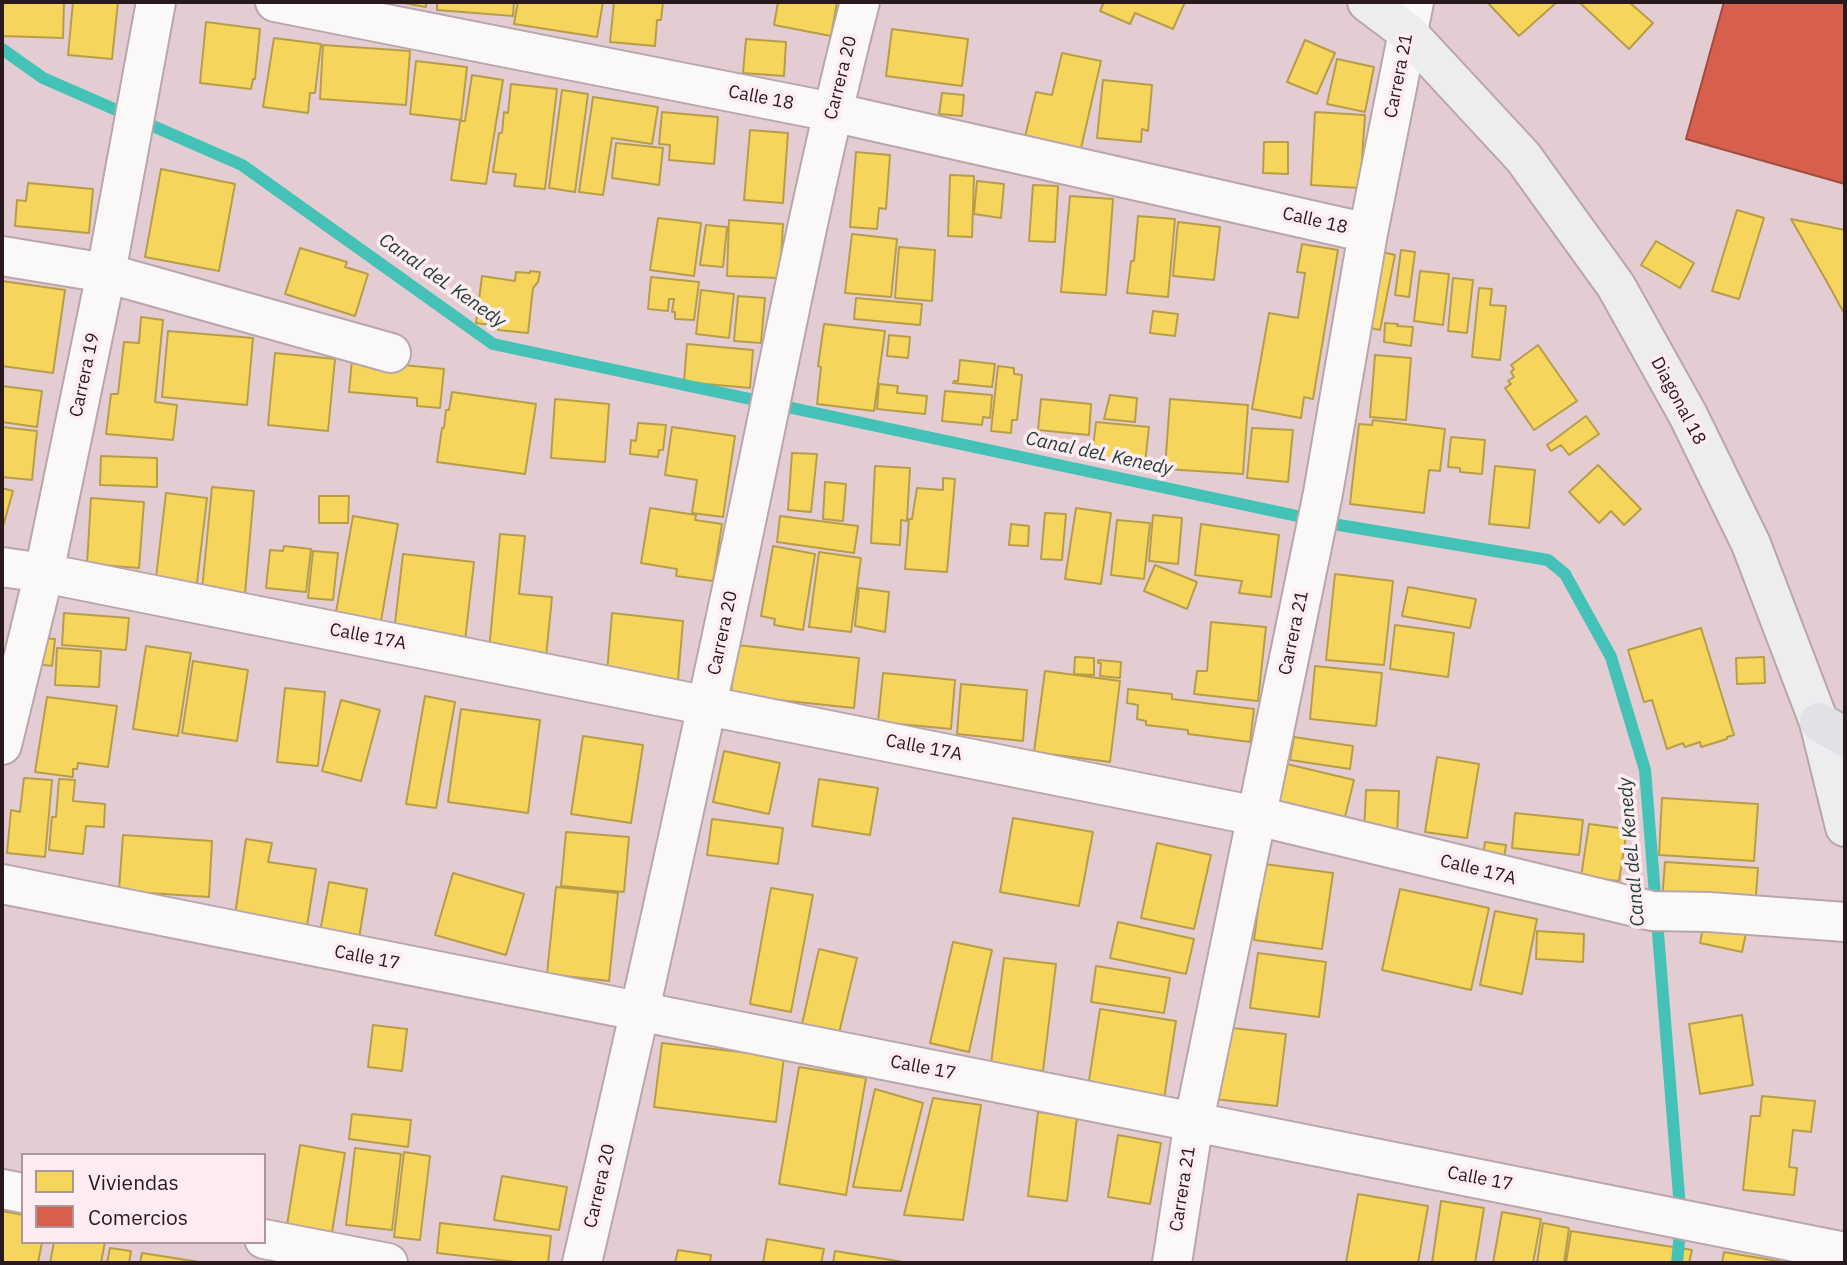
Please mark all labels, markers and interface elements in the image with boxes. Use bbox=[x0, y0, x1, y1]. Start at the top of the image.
street label: Carrera 21 bbox=[1380, 32, 1418, 120]
street label: Carrera 20 bbox=[820, 34, 862, 122]
street label: Calle 18 bbox=[726, 81, 796, 115]
street label: Calle 18 bbox=[1280, 203, 1350, 239]
water label: Canal deL Kenedy bbox=[374, 229, 510, 333]
street label: Carrera 19 bbox=[66, 331, 104, 419]
street label: Diagonal 18 bbox=[1646, 353, 1710, 449]
water label: Canal deL Kenedy bbox=[1024, 427, 1174, 481]
street label: Carrera 20 bbox=[704, 589, 742, 677]
street label: Carrera 21 bbox=[1275, 589, 1313, 677]
street label: Calle 17A bbox=[328, 619, 408, 655]
street label: Calle 17A bbox=[884, 730, 964, 766]
water label: Canal deL Kenedy bbox=[1614, 777, 1650, 927]
street label: Calle 17A bbox=[1438, 850, 1518, 890]
street label: Calle 17 bbox=[332, 941, 402, 975]
street label: Calle 17 bbox=[888, 1051, 958, 1085]
street label: Carrera 20 bbox=[580, 1142, 620, 1230]
street label: Carrera 21 bbox=[1166, 1145, 1200, 1233]
legend bbox=[21, 1153, 266, 1244]
street label: Calle 17 bbox=[1445, 1162, 1515, 1196]
text: Viviendas bbox=[88, 1168, 179, 1196]
text: Comercios bbox=[88, 1203, 188, 1231]

